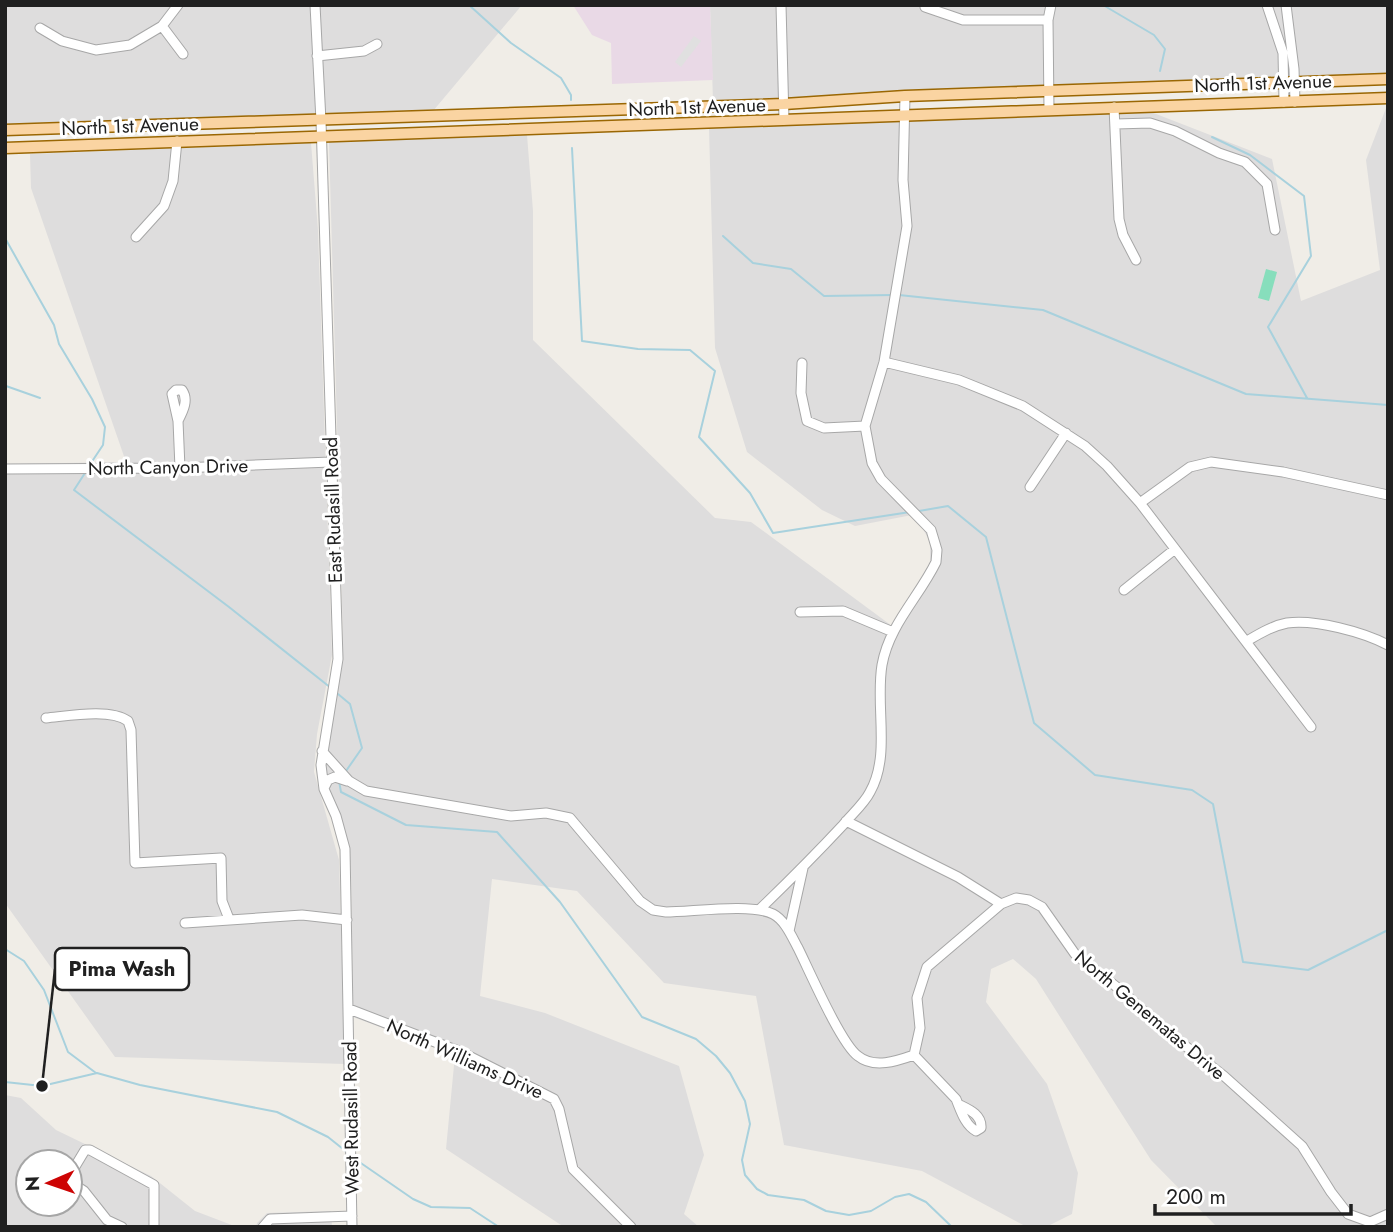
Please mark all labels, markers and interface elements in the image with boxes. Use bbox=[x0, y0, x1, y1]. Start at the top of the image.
street label: North 1st Avenue bbox=[1194, 67, 1332, 99]
street label: North 1st Avenue bbox=[628, 91, 766, 123]
street label: North 1st Avenue bbox=[61, 110, 199, 142]
street label: East Rudasill Road bbox=[317, 437, 349, 583]
street label: North Canyon Drive bbox=[88, 452, 249, 482]
street label: North Genematas Drive bbox=[1069, 944, 1231, 1086]
callout: Pima Wash bbox=[55, 948, 189, 990]
text: Pima Wash bbox=[69, 954, 175, 984]
street label: North Williams Drive bbox=[382, 1012, 548, 1106]
street label: West Rudasill Road bbox=[336, 1041, 366, 1195]
north arrow bbox=[14, 1148, 84, 1218]
scale bar bbox=[1155, 1172, 1351, 1216]
text: N bbox=[19, 1176, 46, 1192]
text: 200 m bbox=[1166, 1182, 1226, 1212]

